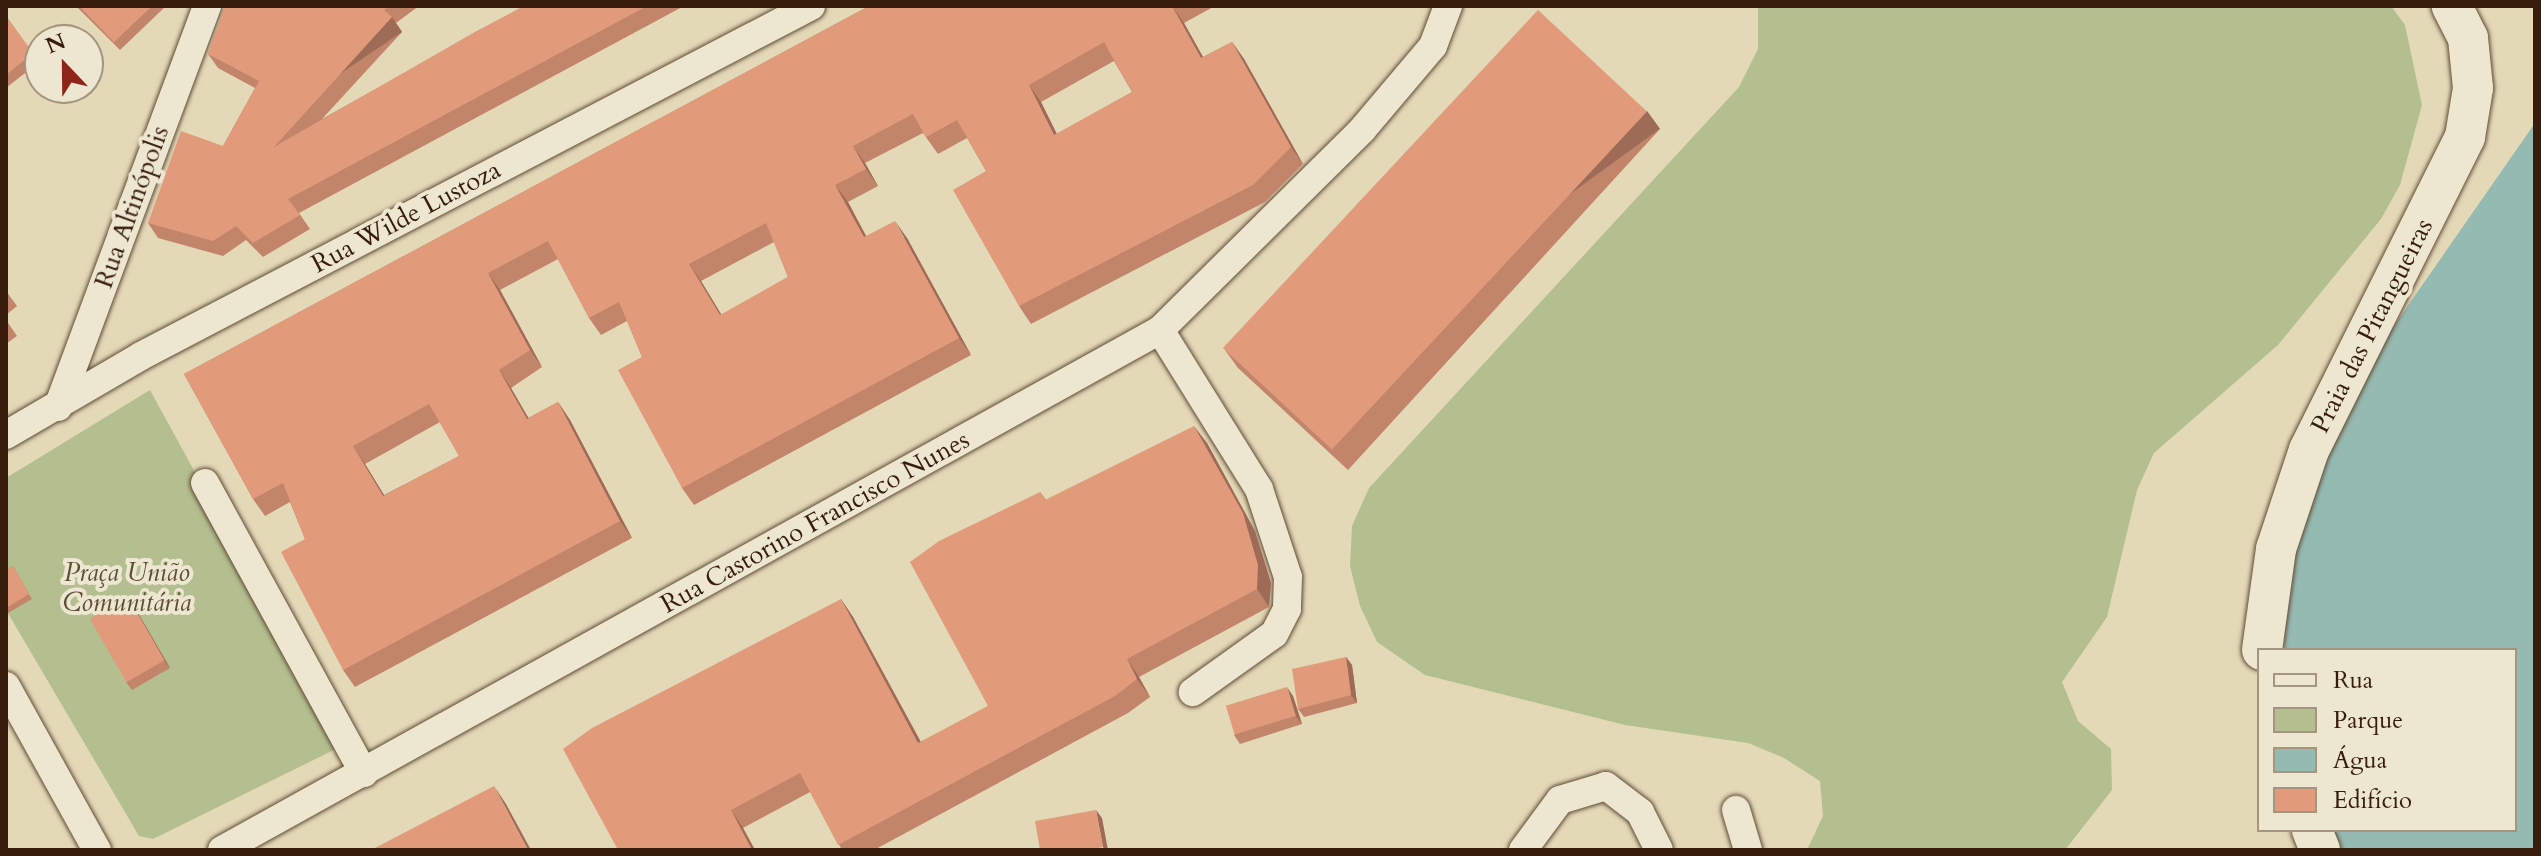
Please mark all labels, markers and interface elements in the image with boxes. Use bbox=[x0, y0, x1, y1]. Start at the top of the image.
north arrow bbox=[24, 24, 104, 104]
text: N bbox=[41, 26, 70, 61]
street label: Rua Altinópolis bbox=[88, 122, 176, 292]
street label: Rua Wilde Lustoza bbox=[306, 154, 506, 280]
street label: Praia das Pitangueiras bbox=[2304, 213, 2440, 439]
street label: Rua Castorino Francisco Nunes bbox=[655, 424, 975, 620]
park label: Praça União Comunitária bbox=[62, 557, 192, 618]
legend bbox=[2257, 648, 2517, 832]
text: Rua bbox=[2333, 664, 2373, 697]
text: Parque bbox=[2333, 704, 2403, 737]
text: Água bbox=[2333, 744, 2387, 777]
text: Edifício bbox=[2333, 784, 2412, 817]

